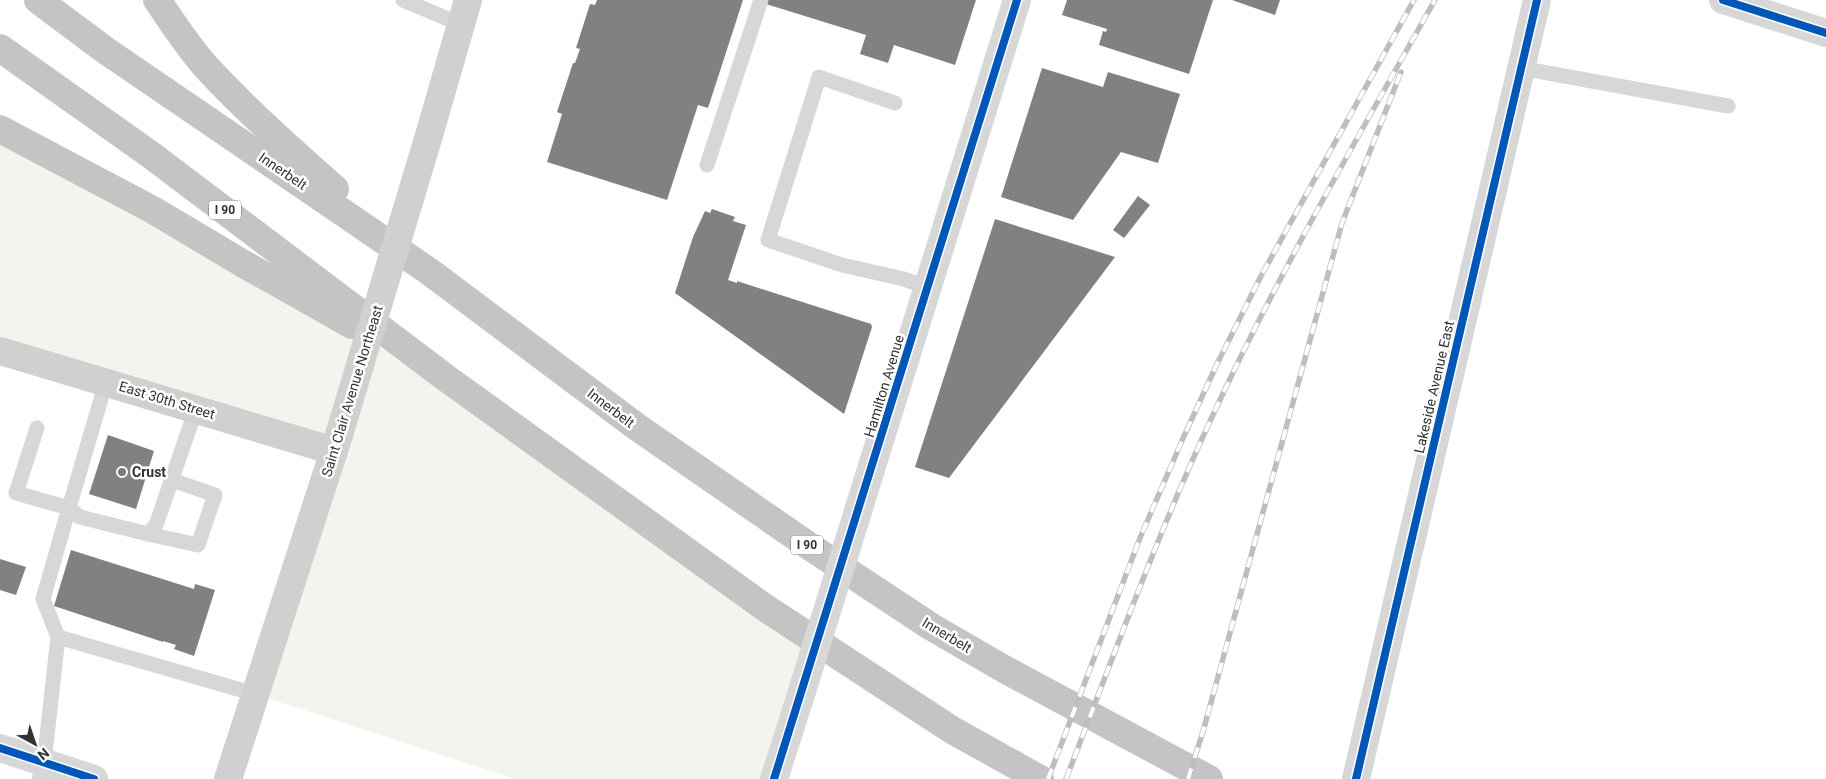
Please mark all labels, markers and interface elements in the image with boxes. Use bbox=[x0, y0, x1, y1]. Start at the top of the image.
street label: Innerbelt bbox=[256, 149, 310, 193]
road number: I 90 bbox=[209, 200, 241, 220]
street label: Saint Clair Avenue Northeast bbox=[318, 303, 386, 479]
street label: Lakeside Avenue East bbox=[1411, 319, 1457, 455]
street label: Hamilton Avenue bbox=[861, 333, 907, 439]
street label: East 30th Street bbox=[117, 378, 217, 422]
street label: Innerbelt bbox=[584, 385, 638, 431]
place label: Crust bbox=[132, 464, 166, 480]
marker: Crust bbox=[116, 466, 128, 478]
road number: I 90 bbox=[791, 536, 823, 554]
street label: Innerbelt bbox=[919, 614, 975, 656]
north arrow bbox=[10, 719, 60, 769]
text: N bbox=[34, 745, 52, 763]

